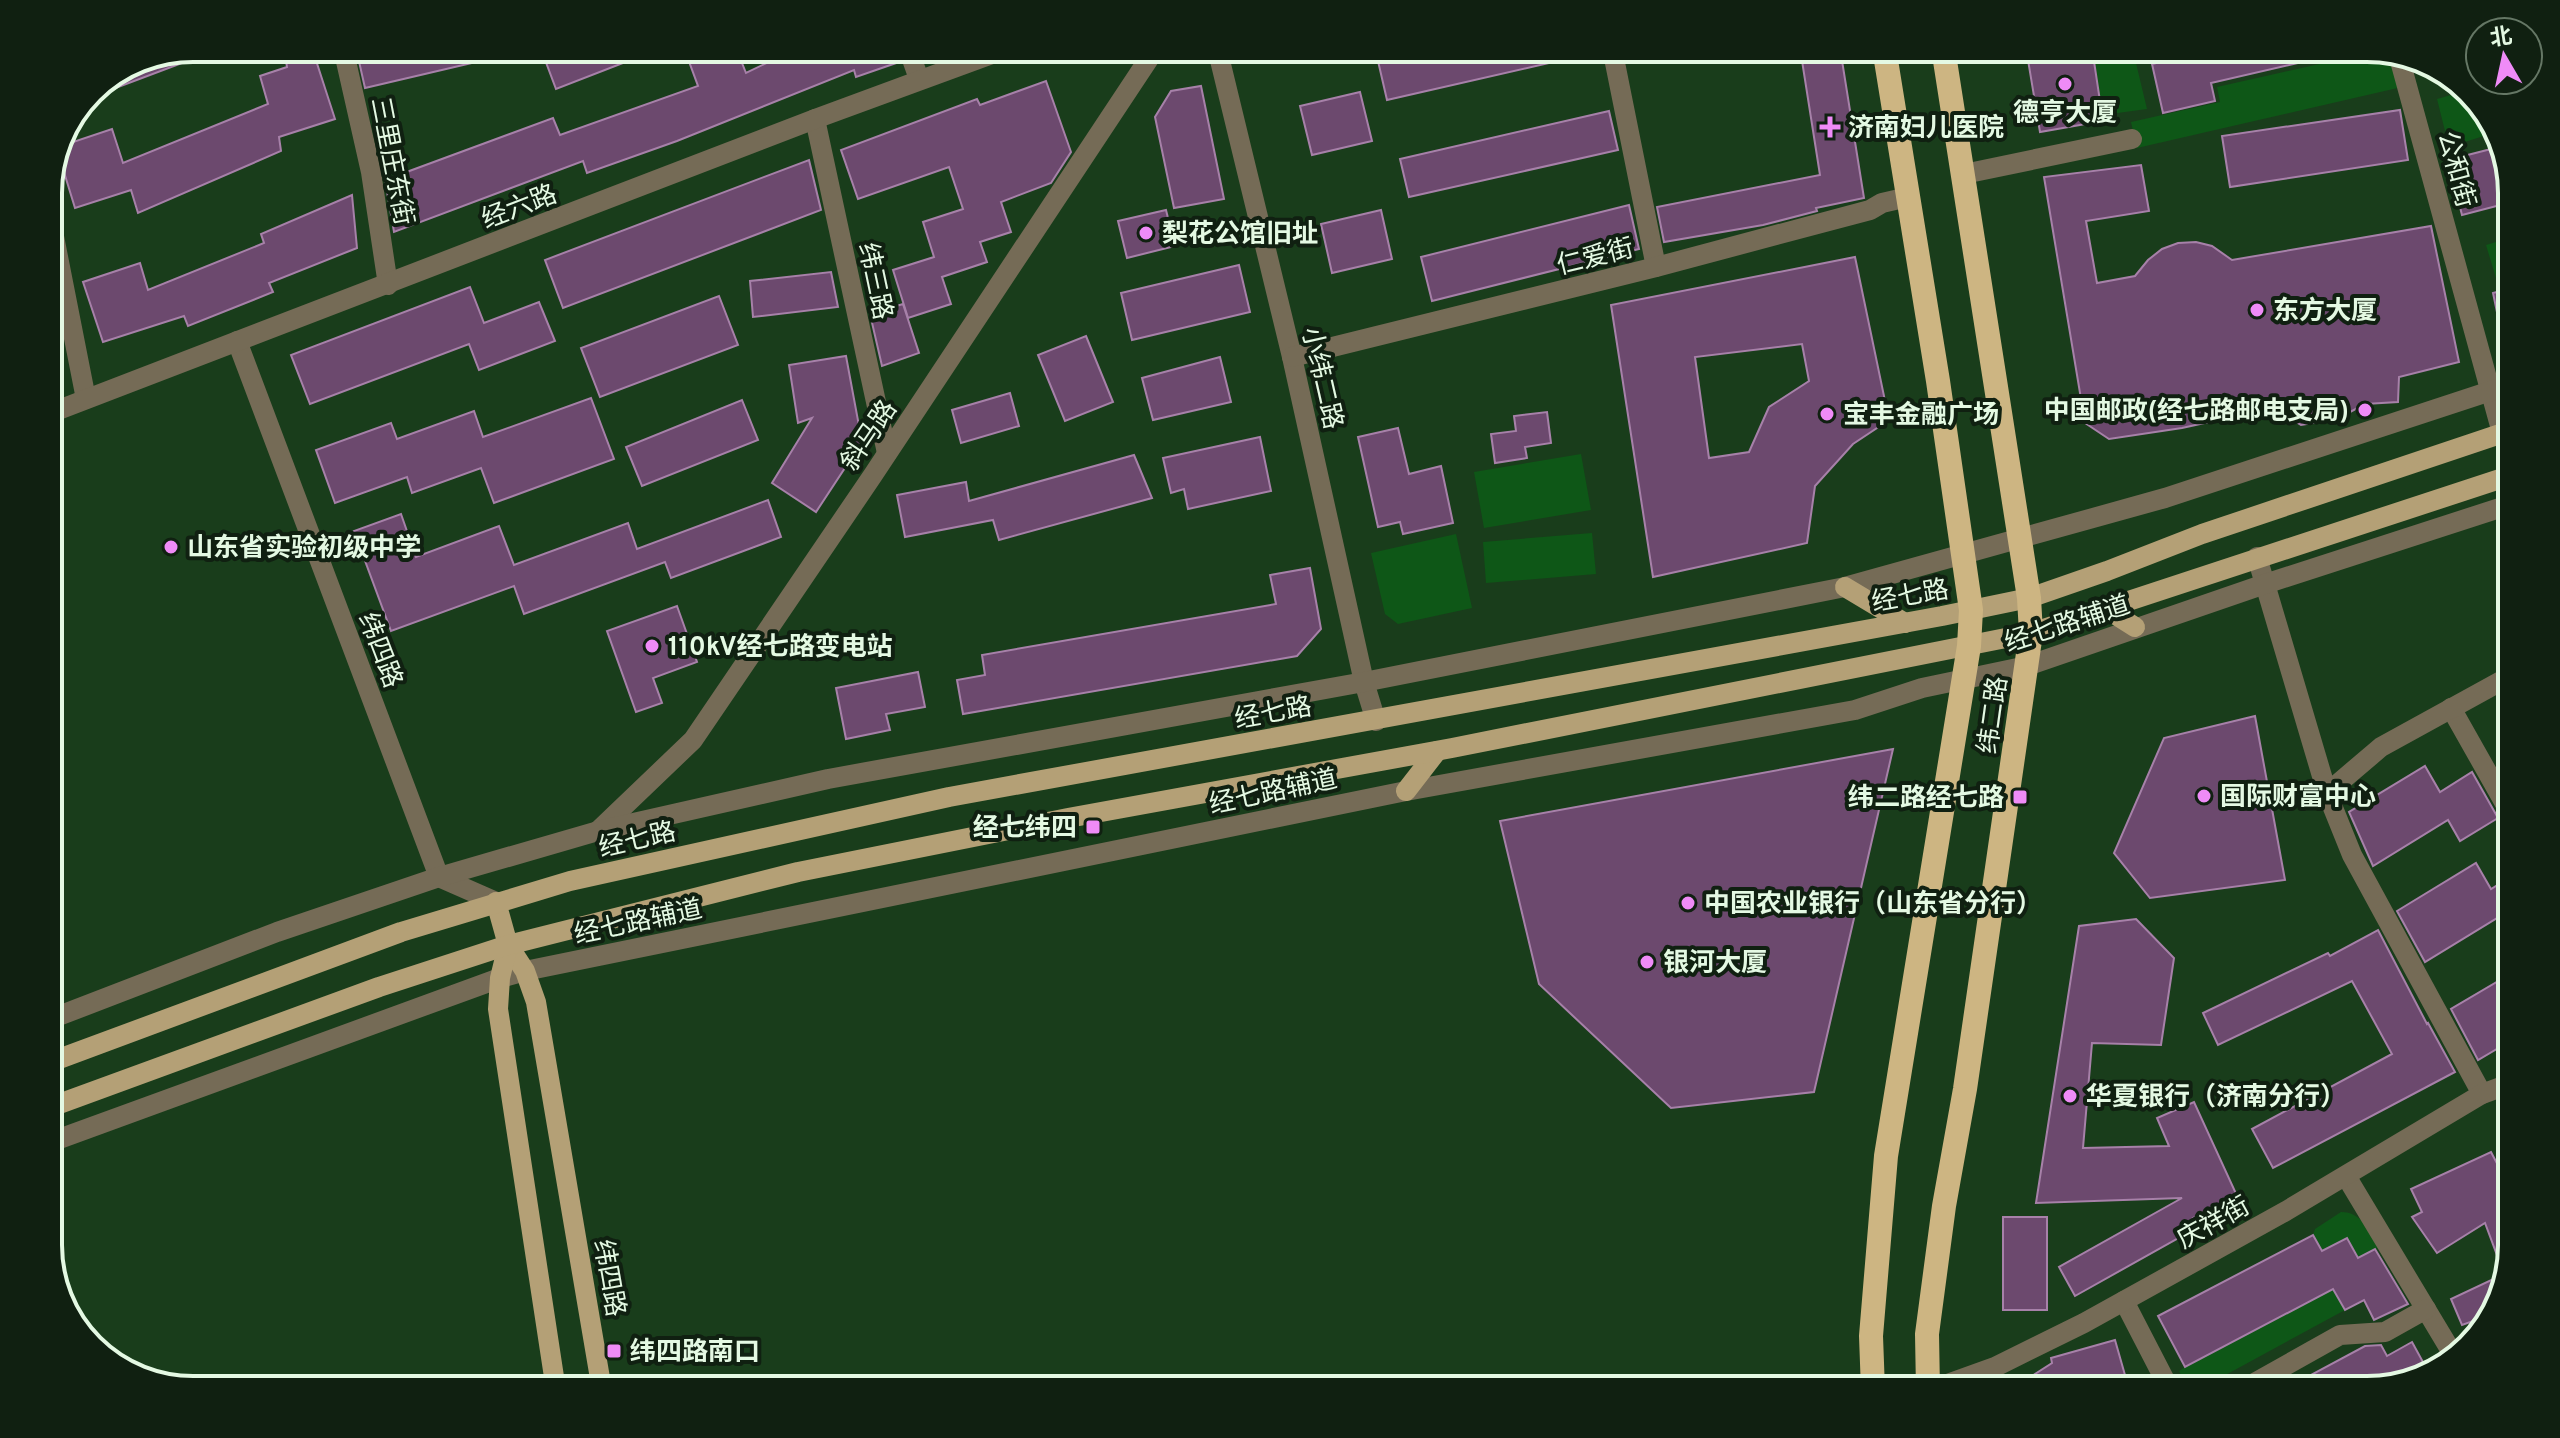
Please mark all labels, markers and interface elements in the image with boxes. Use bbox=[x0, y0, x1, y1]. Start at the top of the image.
north arrow bbox=[2464, 16, 2544, 96]
text: 北 bbox=[2488, 24, 2514, 54]
marker: 德亨大厦 bbox=[2056, 75, 2074, 93]
street label: 三里庄东街 bbox=[362, 95, 419, 228]
place label: 德亨大厦 bbox=[2013, 98, 2117, 131]
place label: 济南妇儿医院 bbox=[1848, 113, 2004, 146]
marker: 济南妇儿医院 bbox=[1819, 116, 1841, 138]
street label: 公和街 bbox=[2429, 128, 2481, 212]
street label: 经六路 bbox=[478, 179, 562, 238]
place label: 梨花公馆旧址 bbox=[1162, 219, 1318, 252]
marker: 梨花公馆旧址 bbox=[1137, 224, 1155, 242]
street label: 仁爱街 bbox=[1554, 233, 1637, 284]
street label: 纬三路 bbox=[849, 240, 898, 323]
place label: 东方大厦 bbox=[2273, 296, 2377, 329]
marker: 东方大厦 bbox=[2248, 301, 2266, 319]
street label: 小纬二路 bbox=[1293, 324, 1348, 433]
street label: 斜马路 bbox=[835, 395, 906, 478]
place label: 中国邮政(经七路邮电支局) bbox=[2044, 396, 2349, 429]
place label: 宝丰金融广场 bbox=[1843, 400, 1999, 433]
marker: 中国邮政(经七路邮电支局) bbox=[2356, 401, 2374, 419]
marker: 宝丰金融广场 bbox=[1818, 405, 1836, 423]
place label: 山东省实验初级中学 bbox=[187, 533, 421, 566]
marker: 山东省实验初级中学 bbox=[162, 538, 180, 556]
street label: 经七路 bbox=[1869, 574, 1952, 620]
street label: 经七路辅道 bbox=[2001, 590, 2135, 661]
street label: 纬四路 bbox=[349, 609, 408, 693]
place label: 110kV经七路变电站 bbox=[668, 632, 893, 665]
marker: 110kV经七路变电站 bbox=[643, 637, 661, 655]
street label: 纬二路 bbox=[1973, 674, 2016, 756]
street label: 经七路 bbox=[1232, 691, 1315, 737]
street label: 经七路辅道 bbox=[1207, 764, 1341, 823]
place label: 国际财富中心 bbox=[2220, 782, 2376, 815]
place label: 纬二路经七路 bbox=[1848, 783, 2004, 816]
marker: 国际财富中心 bbox=[2195, 787, 2213, 805]
marker: 纬二路经七路 bbox=[2011, 788, 2029, 806]
place label: 经七纬四 bbox=[973, 813, 1077, 846]
street label: 经七路 bbox=[596, 817, 679, 866]
marker: 经七纬四 bbox=[1084, 818, 1102, 836]
place label: 中国农业银行（山东省分行） bbox=[1704, 889, 2042, 922]
street label: 经七路辅道 bbox=[572, 894, 706, 953]
marker: 中国农业银行（山东省分行） bbox=[1679, 894, 1697, 912]
place label: 银河大厦 bbox=[1663, 948, 1767, 981]
marker: 银河大厦 bbox=[1638, 953, 1656, 971]
place label: 华夏银行（济南分行） bbox=[2086, 1082, 2346, 1115]
marker: 华夏银行（济南分行） bbox=[2061, 1087, 2079, 1105]
street label: 庆祥街 bbox=[2172, 1191, 2256, 1258]
street label: 纬四路 bbox=[585, 1237, 631, 1320]
place label: 纬四路南口 bbox=[630, 1337, 760, 1370]
marker: 纬四路南口 bbox=[605, 1342, 623, 1360]

